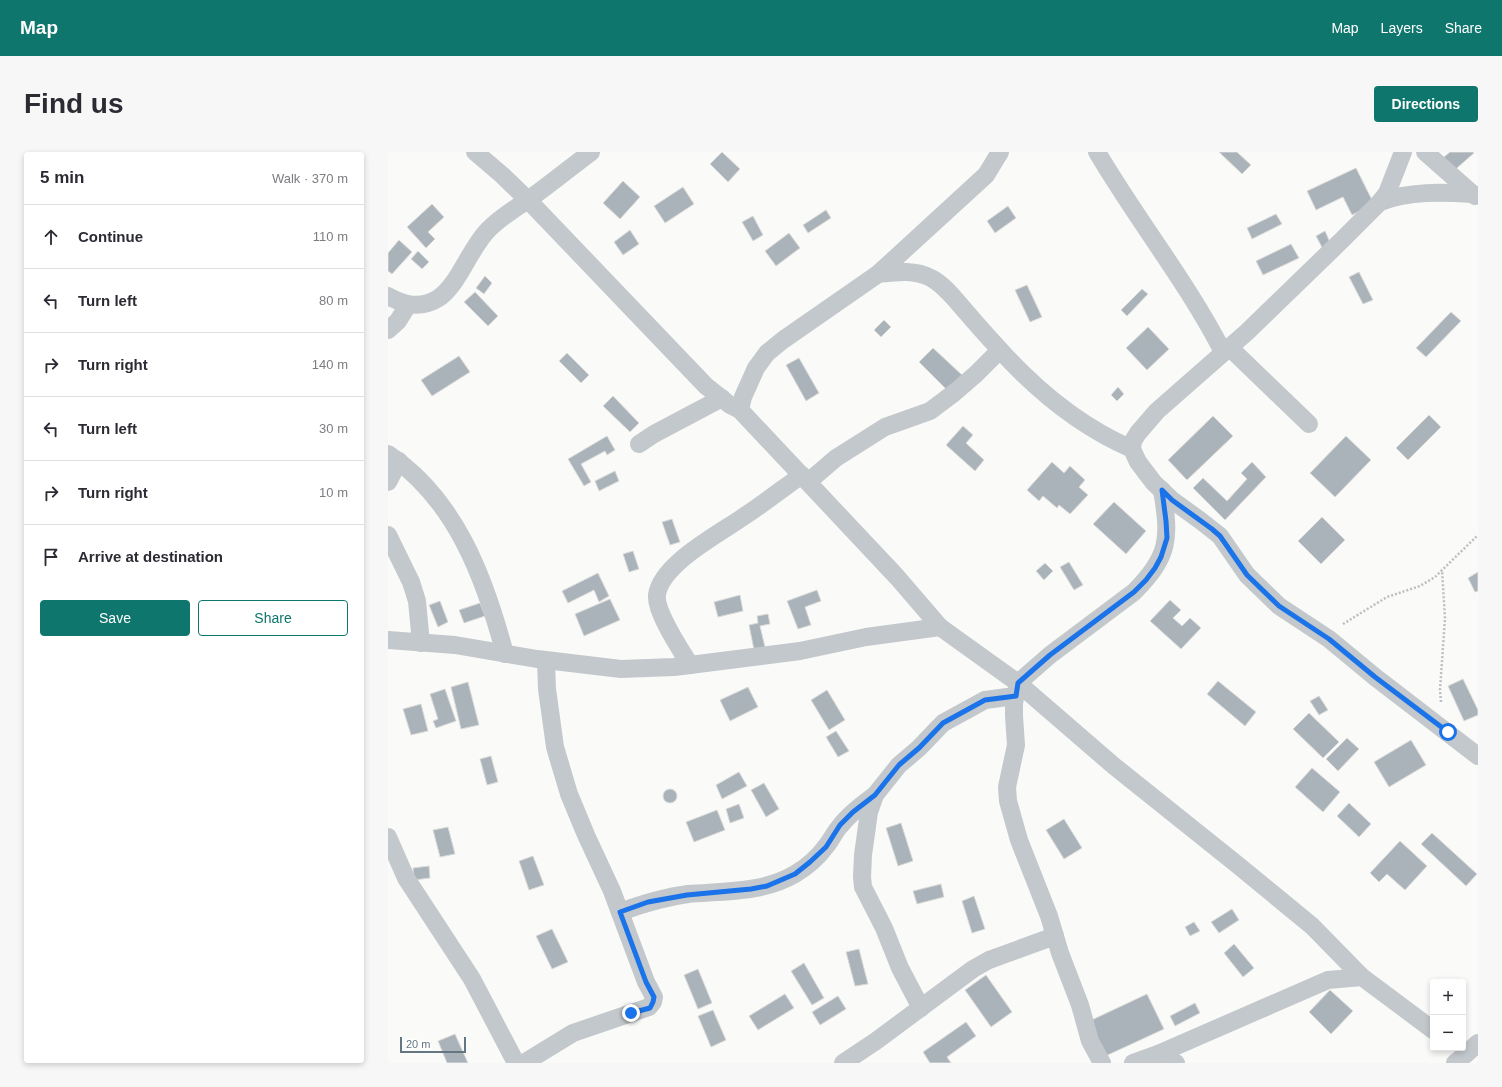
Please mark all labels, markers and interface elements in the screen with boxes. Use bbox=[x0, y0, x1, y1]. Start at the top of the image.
text: Map bbox=[20, 17, 58, 38]
text: Map bbox=[1331, 20, 1359, 36]
text: Layers bbox=[1381, 20, 1423, 36]
text: Share bbox=[1445, 20, 1482, 36]
button: Directions bbox=[1374, 86, 1478, 122]
text: Find us bbox=[24, 88, 124, 119]
text: 5 min bbox=[40, 168, 84, 187]
text: Walk · 370 m bbox=[272, 171, 348, 186]
icon: ahead bbox=[40, 226, 62, 248]
text: Continue bbox=[78, 228, 143, 245]
text: 110 m bbox=[313, 229, 348, 244]
icon: left bbox=[40, 290, 62, 312]
text: Turn left bbox=[78, 292, 137, 309]
text: 80 m bbox=[319, 293, 348, 308]
icon: right bbox=[40, 354, 62, 376]
text: Turn right bbox=[78, 356, 148, 373]
text: 140 m bbox=[312, 357, 348, 372]
icon: left bbox=[40, 418, 62, 440]
text: Turn left bbox=[78, 420, 137, 437]
text: 30 m bbox=[319, 421, 348, 436]
icon: right bbox=[40, 482, 62, 504]
text: Turn right bbox=[78, 484, 148, 501]
text: 10 m bbox=[319, 485, 348, 500]
icon: arrive bbox=[40, 546, 62, 568]
text: Arrive at destination bbox=[78, 548, 223, 565]
button: Save bbox=[40, 600, 190, 636]
button: Share bbox=[198, 600, 348, 636]
route start bbox=[1439, 723, 1457, 741]
map controls bbox=[1430, 979, 1466, 1051]
button: + bbox=[1430, 979, 1466, 1015]
route end bbox=[622, 1004, 640, 1022]
button: − bbox=[1430, 1015, 1466, 1051]
scale bar bbox=[400, 1035, 466, 1054]
text: 20 m bbox=[406, 1038, 430, 1050]

